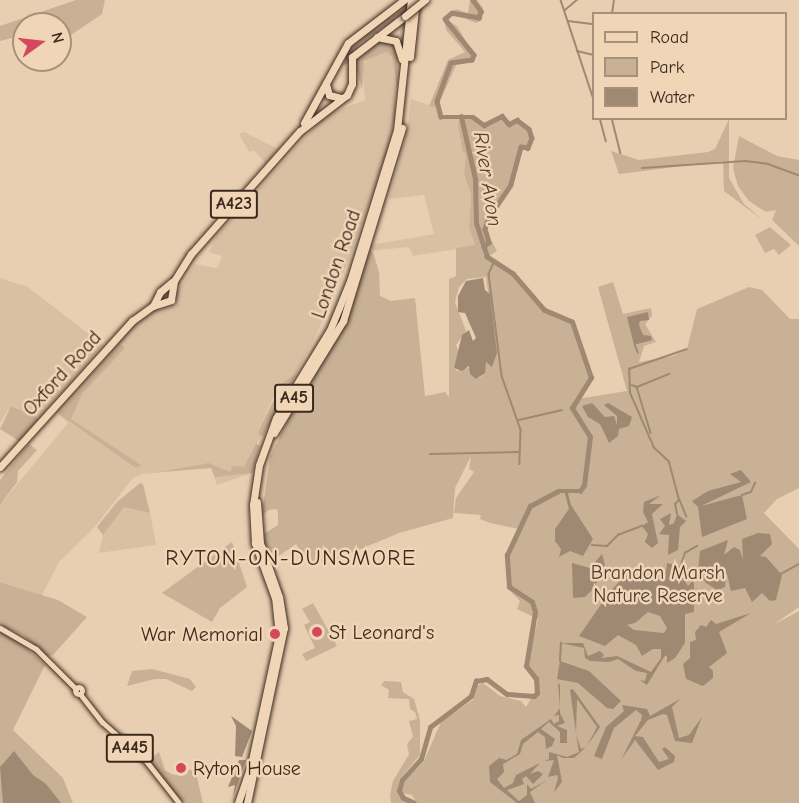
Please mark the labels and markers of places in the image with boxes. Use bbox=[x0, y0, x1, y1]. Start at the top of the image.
place label: St Leonard's bbox=[329, 620, 434, 644]
place label: War Memorial bbox=[141, 622, 263, 646]
marker: St Leonard's bbox=[310, 625, 324, 639]
marker: War Memorial bbox=[268, 627, 282, 641]
place label: Ryton House bbox=[193, 756, 301, 780]
marker: Ryton House bbox=[174, 761, 188, 775]

